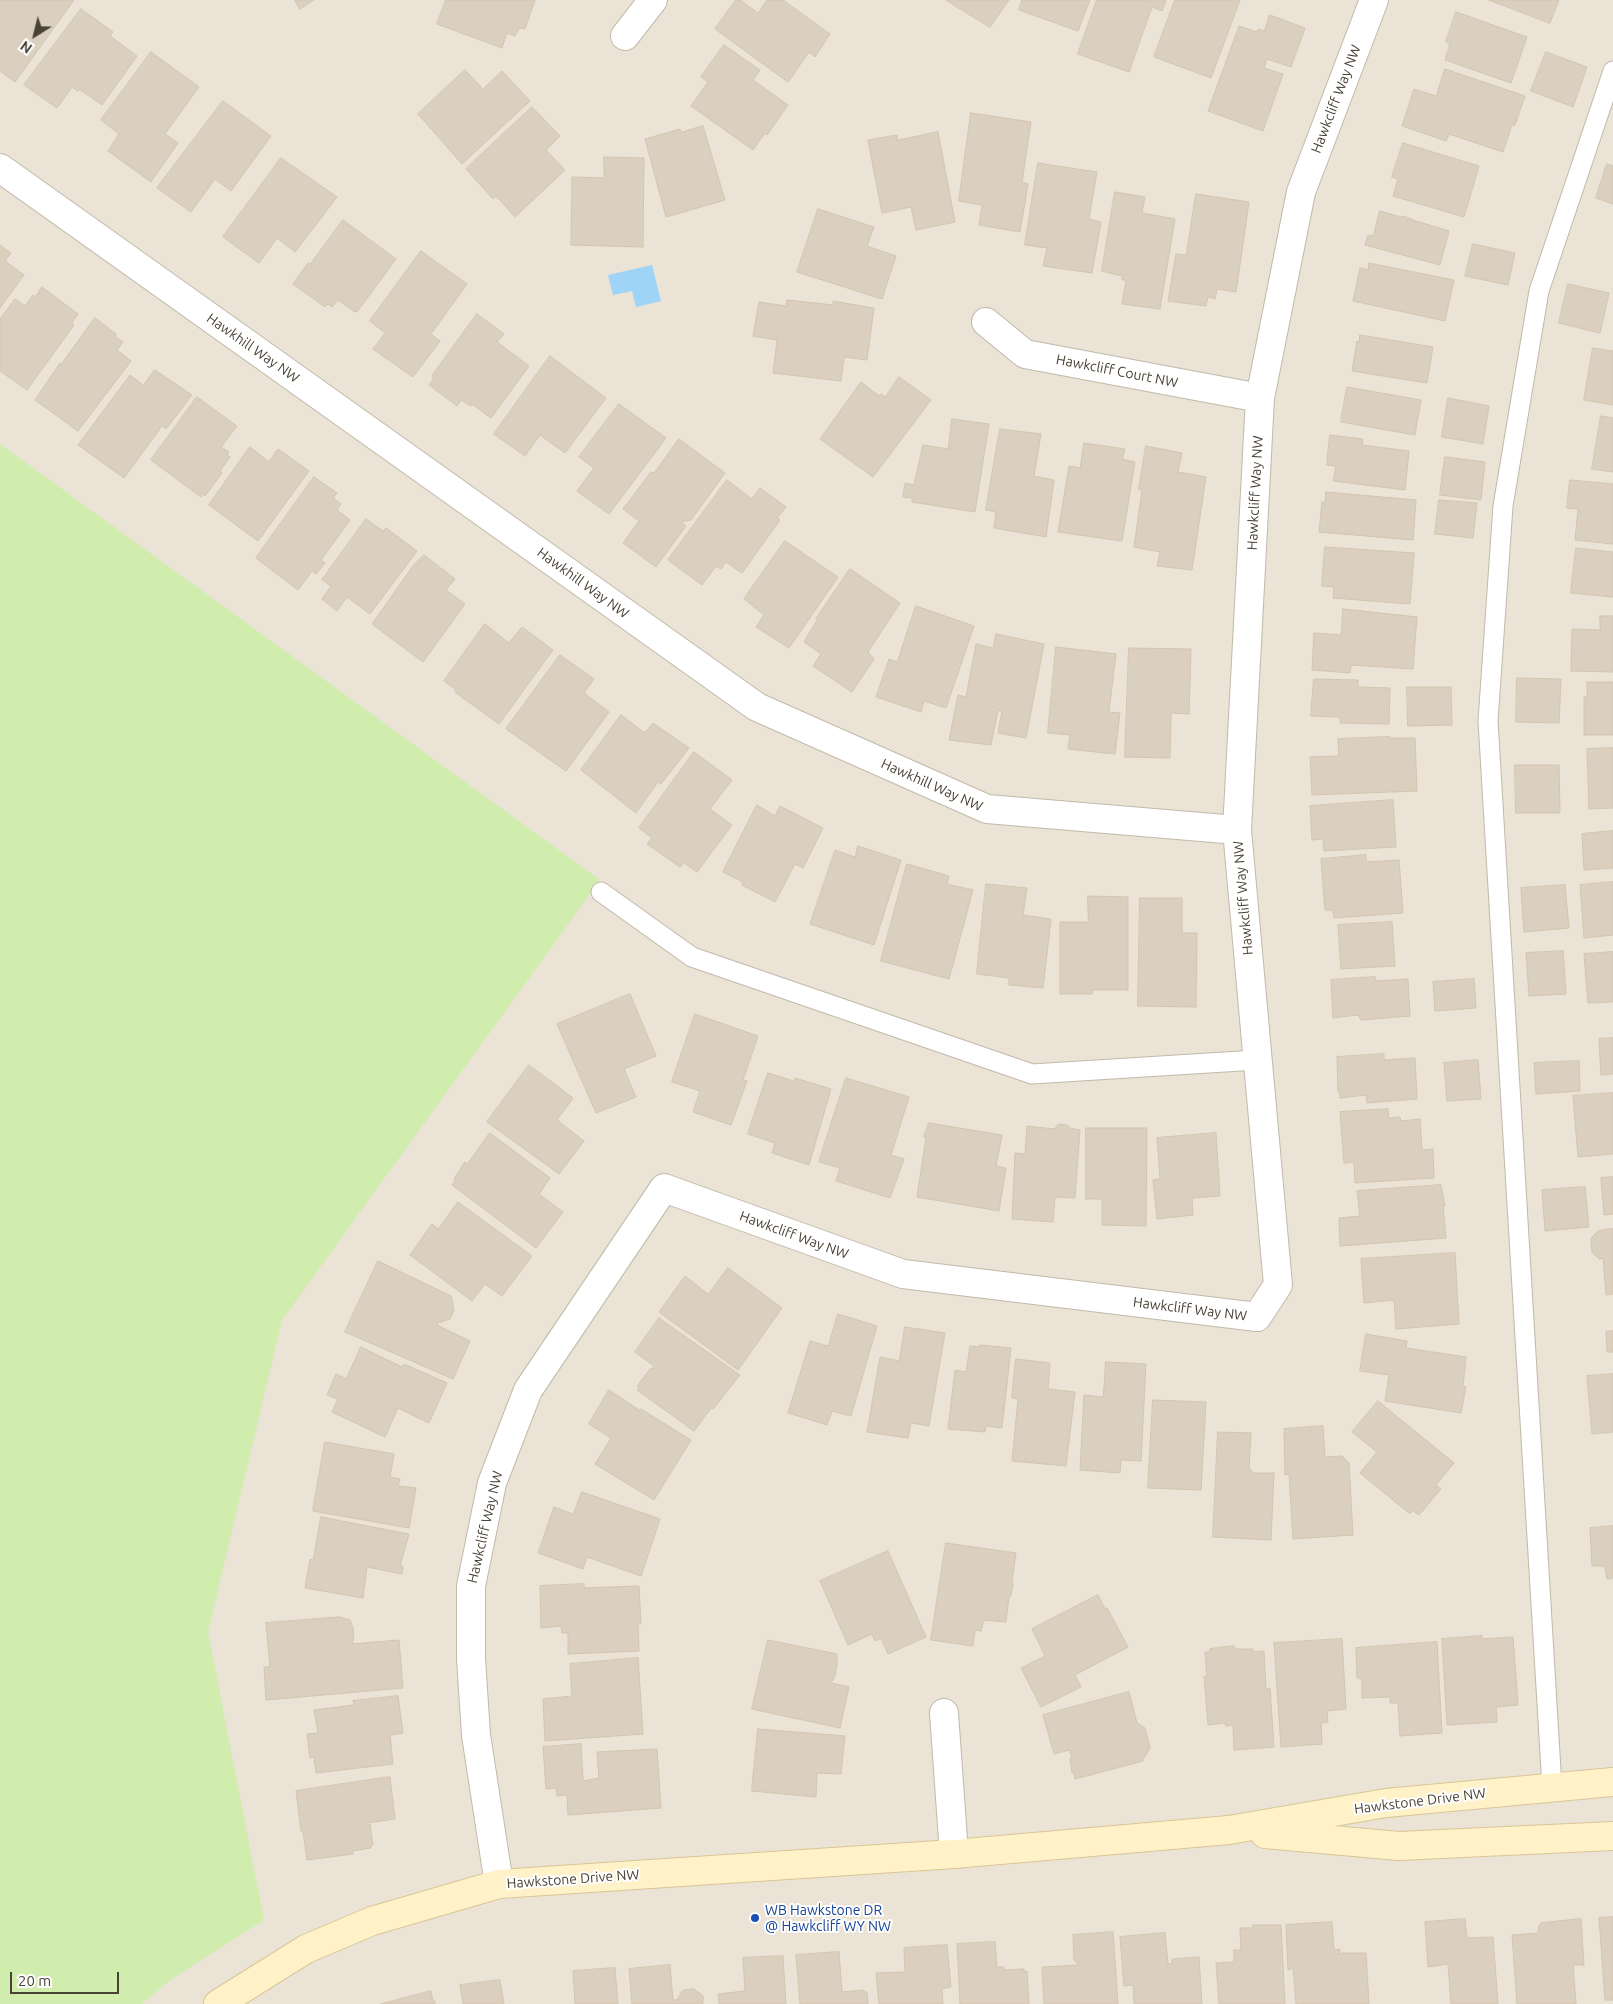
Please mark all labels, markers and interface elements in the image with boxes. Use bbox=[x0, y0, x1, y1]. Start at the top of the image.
north arrow bbox=[10, 10, 60, 60]
text: N bbox=[17, 38, 35, 57]
street label: Hawkcliff Way NW bbox=[1308, 42, 1364, 156]
street label: Hawkhill Way NW bbox=[203, 310, 303, 386]
street label: Hawkcliff Court NW bbox=[1055, 351, 1179, 391]
street label: Hawkcliff Way NW bbox=[1244, 435, 1266, 551]
street label: Hawkhill Way NW bbox=[534, 544, 632, 622]
street label: Hawkhill Way NW bbox=[879, 755, 985, 815]
street label: Hawkcliff Way NW bbox=[1230, 840, 1256, 956]
street label: Hawkcliff Way NW bbox=[737, 1207, 851, 1263]
street label: Hawkcliff Way NW bbox=[1132, 1294, 1248, 1324]
street label: Hawkcliff Way NW bbox=[464, 1469, 506, 1585]
street label: Hawkstone Drive NW bbox=[1353, 1785, 1487, 1817]
street label: Hawkstone Drive NW bbox=[506, 1866, 640, 1892]
place label: WB Hawkstone DR @ Hawkcliff WY NW bbox=[765, 1902, 891, 1934]
marker: WB Hawkstone DR @ Hawkcliff WY NW bbox=[749, 1912, 761, 1924]
scale bar bbox=[12, 1962, 121, 1994]
text: 20 m bbox=[18, 1972, 51, 1989]

